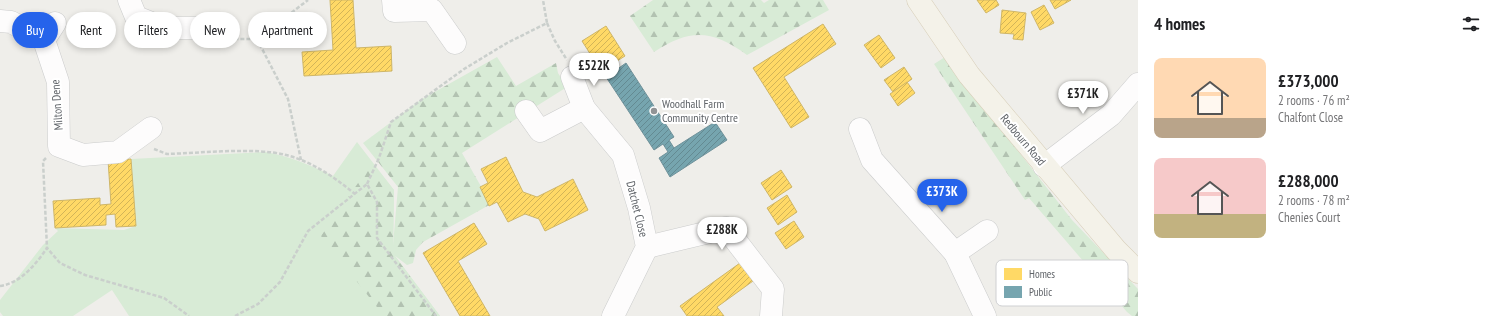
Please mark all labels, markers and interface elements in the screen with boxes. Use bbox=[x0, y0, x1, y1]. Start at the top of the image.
chip: Buy bbox=[12, 12, 58, 48]
chip: Rent bbox=[66, 12, 116, 48]
chip: Filters bbox=[124, 12, 182, 48]
chip: New bbox=[190, 12, 240, 48]
chip: Apartment bbox=[248, 12, 327, 48]
text: 4 homes bbox=[1154, 13, 1205, 35]
icon: filters bbox=[1460, 13, 1482, 35]
pin: £522K bbox=[566, 53, 622, 87]
text: £522K bbox=[578, 57, 610, 74]
text: £373,000 bbox=[1278, 70, 1339, 92]
icon: home bbox=[1186, 74, 1234, 122]
street label: Milton Dene bbox=[47, 79, 66, 131]
pin: £371K bbox=[1055, 81, 1111, 115]
text: £371K bbox=[1067, 85, 1099, 102]
text: 2 rooms · 76 m² bbox=[1278, 92, 1350, 109]
place label: Woodhall Farm Community Centre bbox=[662, 96, 738, 125]
marker: Woodhall Farm Community Centre bbox=[649, 106, 659, 116]
text: Chalfont Close bbox=[1278, 109, 1343, 126]
street label: Redbourn Road bbox=[998, 111, 1049, 168]
text: £288,000 bbox=[1278, 170, 1339, 192]
icon: home bbox=[1186, 174, 1234, 222]
street label: Datchet Close bbox=[623, 179, 652, 238]
pin: £373K bbox=[914, 179, 970, 213]
text: £373K bbox=[926, 183, 958, 200]
text: 2 rooms · 78 m² bbox=[1278, 192, 1350, 209]
text: Chenies Court bbox=[1278, 209, 1340, 226]
pin: £288K bbox=[694, 217, 750, 251]
text: £288K bbox=[706, 221, 738, 238]
legend bbox=[996, 260, 1128, 306]
text: Homes bbox=[1029, 267, 1055, 281]
text: Public bbox=[1029, 285, 1052, 299]

